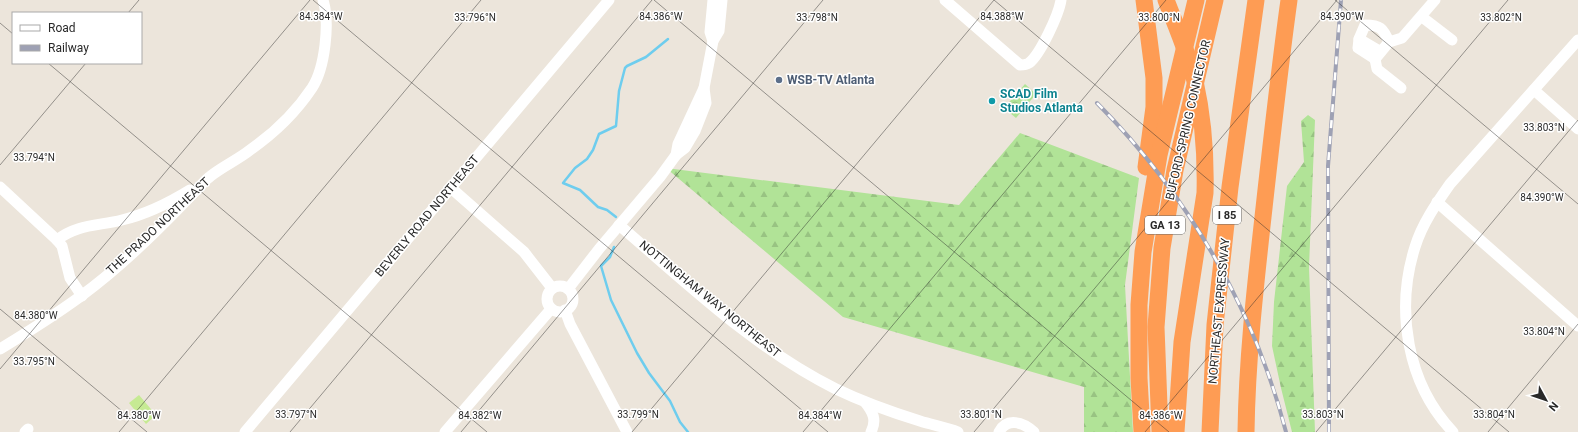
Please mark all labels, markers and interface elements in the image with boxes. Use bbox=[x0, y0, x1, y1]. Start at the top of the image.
text: 84.384°W bbox=[299, 11, 343, 22]
text: 84.386°W bbox=[639, 11, 683, 22]
text: 84.388°W bbox=[980, 11, 1024, 22]
text: 84.390°W bbox=[1320, 11, 1364, 22]
legend bbox=[12, 12, 142, 64]
text: 33.796°N bbox=[454, 12, 496, 23]
text: 33.798°N bbox=[796, 12, 838, 23]
text: 33.800°N bbox=[1138, 12, 1180, 23]
text: 33.802°N bbox=[1480, 12, 1522, 23]
text: Road bbox=[48, 21, 76, 35]
street label: BUFORD-SPRING CONNECTOR bbox=[1163, 38, 1213, 202]
text: Railway bbox=[48, 41, 89, 55]
place label: WSB-TV Atlanta bbox=[787, 73, 875, 87]
marker: WSB-TV Atlanta bbox=[774, 75, 784, 85]
place label: SCAD Film Studios Atlanta bbox=[1000, 87, 1083, 115]
marker: SCAD Film Studios Atlanta bbox=[987, 96, 997, 106]
text: 33.803°N bbox=[1523, 122, 1565, 133]
text: 33.794°N bbox=[13, 152, 55, 163]
street label: BEVERLY ROAD NORTHEAST bbox=[372, 153, 482, 279]
street label: THE PRADO NORTHEAST bbox=[104, 175, 212, 277]
text: 84.390°W bbox=[1520, 192, 1564, 203]
road number: I 85 bbox=[1213, 206, 1241, 224]
road number: GA 13 bbox=[1145, 216, 1185, 234]
street label: NORTHEAST EXPRESSWAY bbox=[1206, 237, 1232, 385]
street label: NOTTINGHAM WAY NORTHEAST bbox=[637, 238, 783, 360]
text: 84.380°W bbox=[14, 310, 58, 321]
text: 33.804°N bbox=[1523, 326, 1565, 337]
text: 33.795°N bbox=[13, 356, 55, 367]
north arrow bbox=[1526, 380, 1566, 420]
text: N bbox=[1546, 399, 1561, 413]
text: 33.797°N bbox=[275, 409, 317, 420]
text: 33.799°N bbox=[617, 409, 659, 420]
text: 33.801°N bbox=[960, 409, 1002, 420]
text: 33.803°N bbox=[1302, 409, 1344, 420]
text: 33.804°N bbox=[1473, 409, 1515, 420]
text: 84.380°W bbox=[117, 410, 161, 421]
text: 84.382°W bbox=[458, 410, 502, 421]
text: 84.384°W bbox=[798, 410, 842, 421]
text: 84.386°W bbox=[1139, 410, 1183, 421]

